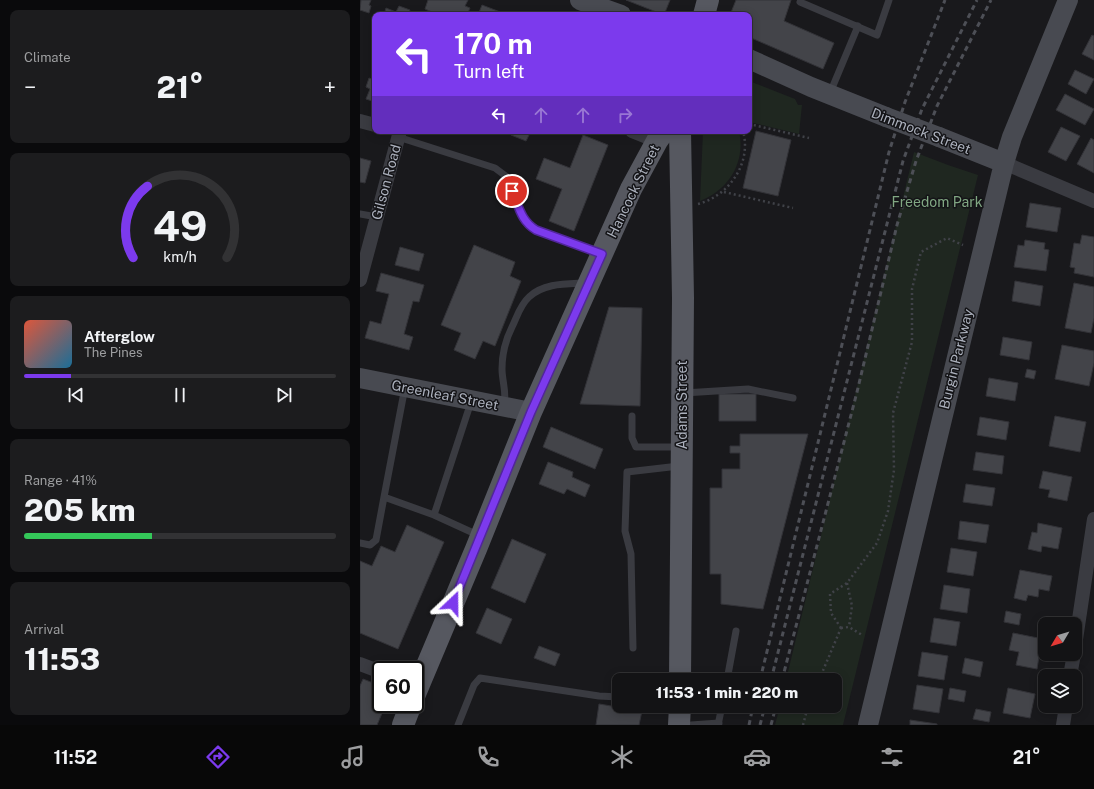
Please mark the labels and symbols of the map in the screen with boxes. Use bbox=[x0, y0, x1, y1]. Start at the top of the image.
street label: Dimmock Street bbox=[869, 105, 973, 157]
street label: Gilson Road bbox=[368, 142, 404, 222]
street label: Hancock Street bbox=[604, 142, 662, 240]
pin bbox=[495, 174, 529, 208]
park label: Freedom Park bbox=[891, 194, 983, 210]
street label: Burgin Parkway bbox=[936, 307, 976, 411]
street label: Adams Street bbox=[674, 360, 690, 450]
street label: Greenleaf Street bbox=[390, 377, 500, 413]
position arrow bbox=[432, 582, 474, 624]
north arrow bbox=[1038, 617, 1082, 661]
speed limit sign: 60 bbox=[372, 661, 424, 713]

